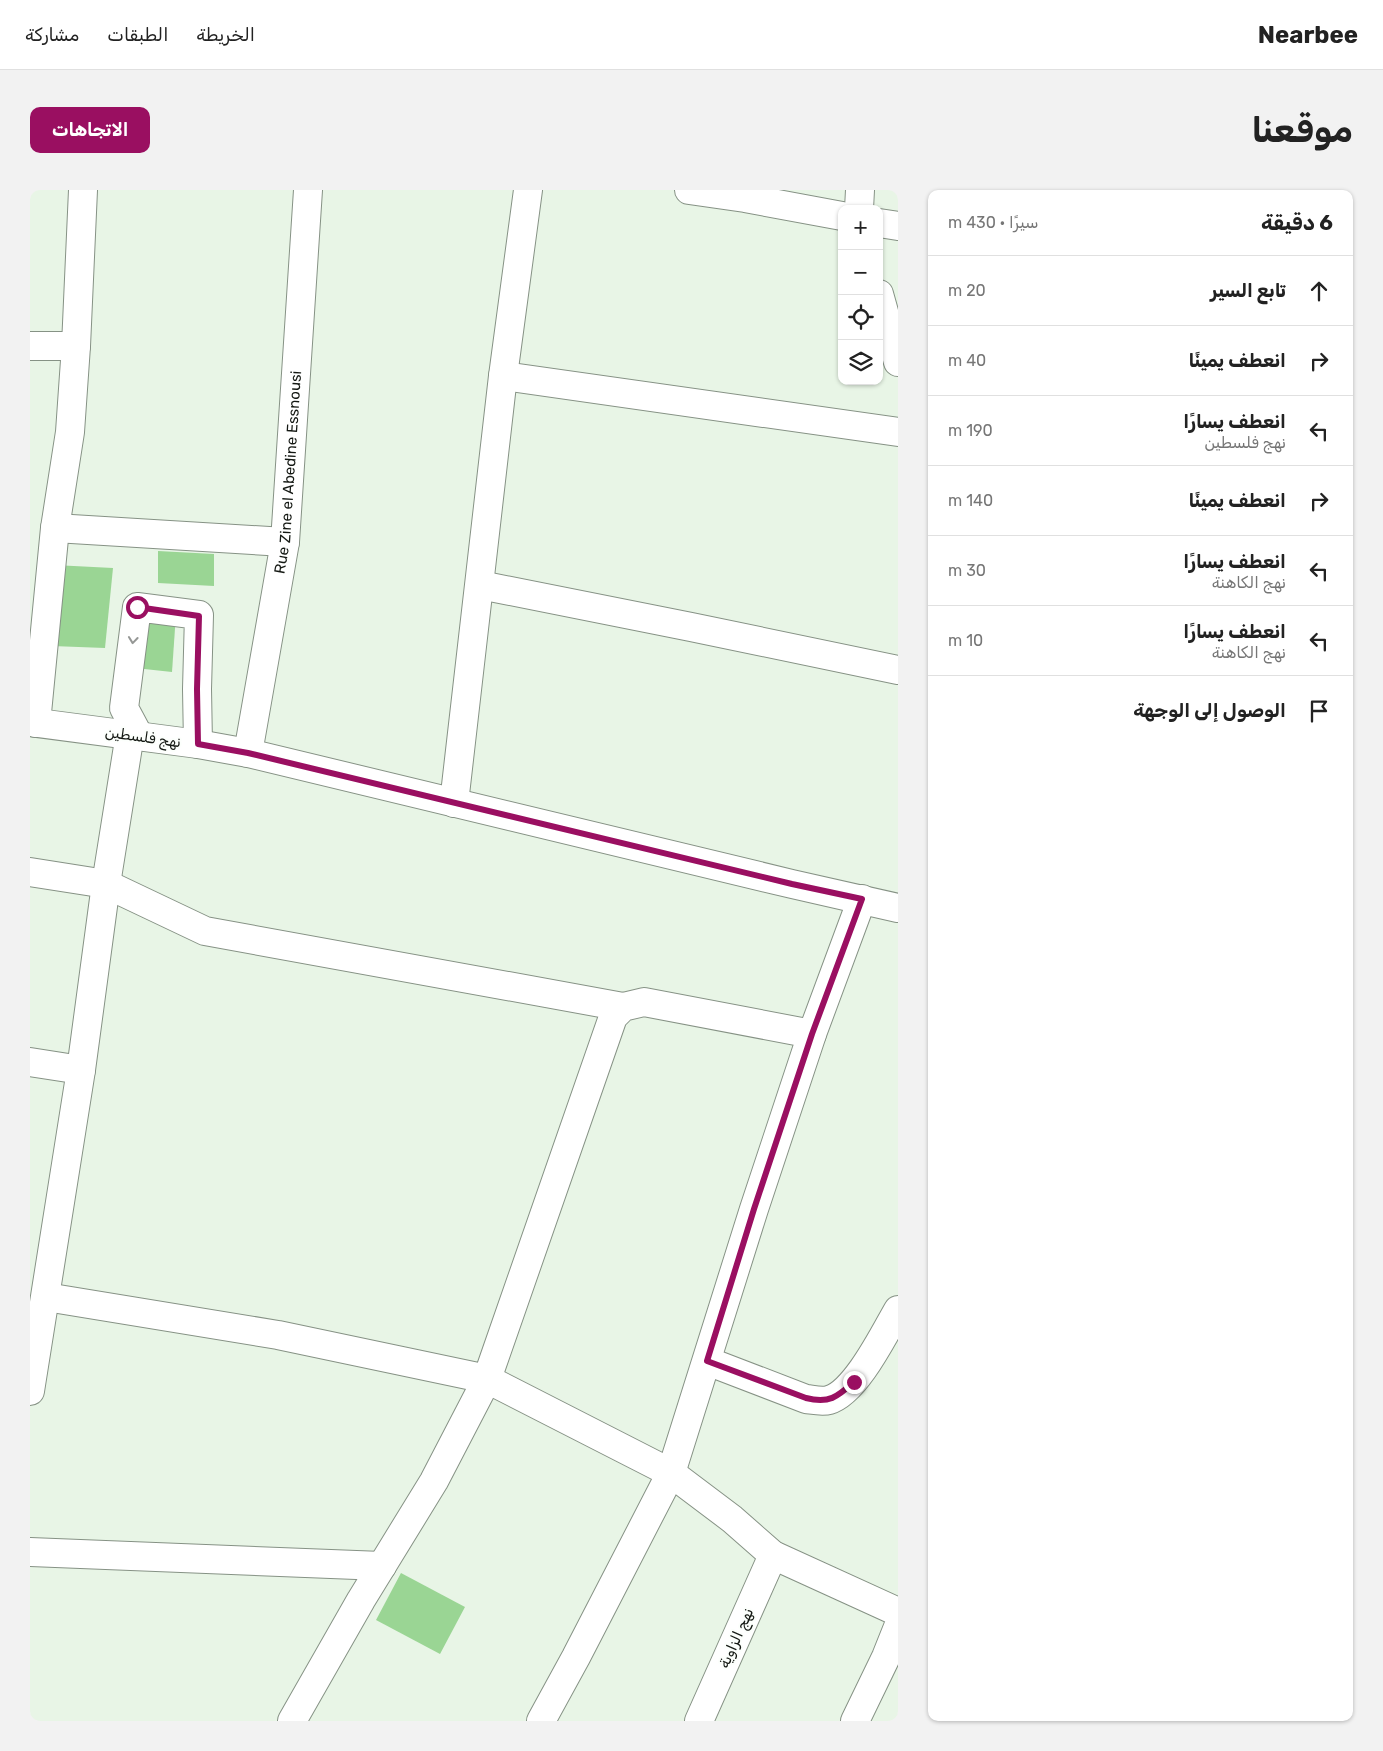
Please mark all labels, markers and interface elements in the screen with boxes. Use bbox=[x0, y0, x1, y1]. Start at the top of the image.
text: Nearbee bbox=[1258, 21, 1358, 49]
text: مشاركة bbox=[25, 24, 79, 46]
text: الطبقات bbox=[107, 24, 168, 46]
text: الخريطة bbox=[196, 24, 255, 46]
button: الاتجاهات bbox=[30, 107, 150, 153]
text: موقعنا bbox=[1251, 109, 1353, 151]
map controls bbox=[838, 205, 883, 385]
button: + bbox=[838, 205, 883, 250]
text: 6 دقيقة bbox=[1261, 210, 1333, 235]
text: سيرًا · 430 m bbox=[948, 213, 1039, 232]
button: − bbox=[838, 250, 883, 295]
icon: ahead bbox=[1305, 277, 1333, 305]
text: تابع السير bbox=[1210, 279, 1286, 302]
text: 20 m bbox=[948, 281, 986, 300]
button: locate bbox=[838, 295, 883, 340]
button: layers bbox=[838, 340, 883, 385]
icon: right bbox=[1305, 347, 1333, 375]
text: انعطف يمينًا bbox=[1189, 349, 1286, 372]
text: 40 m bbox=[948, 351, 986, 370]
street label: Rue Zine el Abedine Essnousi bbox=[271, 370, 305, 575]
text: انعطف يسارًا bbox=[1183, 410, 1286, 433]
icon: left bbox=[1305, 417, 1333, 445]
text: 190 m bbox=[948, 421, 993, 440]
text: نهج فلسطين bbox=[1204, 433, 1286, 452]
icon: right bbox=[1305, 487, 1333, 515]
text: انعطف يمينًا bbox=[1189, 489, 1286, 512]
text: 140 m bbox=[948, 491, 993, 510]
text: انعطف يسارًا bbox=[1183, 550, 1286, 573]
icon: left bbox=[1305, 557, 1333, 585]
text: 30 m bbox=[948, 561, 986, 580]
text: نهج الكاهنة bbox=[1212, 573, 1286, 592]
route start bbox=[126, 596, 149, 619]
text: انعطف يسارًا bbox=[1183, 620, 1286, 643]
icon: left bbox=[1305, 627, 1333, 655]
text: 10 m bbox=[948, 631, 983, 650]
one-way arrow bbox=[128, 636, 139, 644]
text: نهج الكاهنة bbox=[1212, 643, 1286, 662]
icon: arrive bbox=[1305, 697, 1333, 725]
text: الوصول إلى الوجهة bbox=[1133, 699, 1286, 722]
street label: نهج فلسطين bbox=[104, 723, 182, 753]
route end bbox=[843, 1371, 866, 1394]
street label: نهج الزاوية bbox=[715, 1605, 759, 1672]

